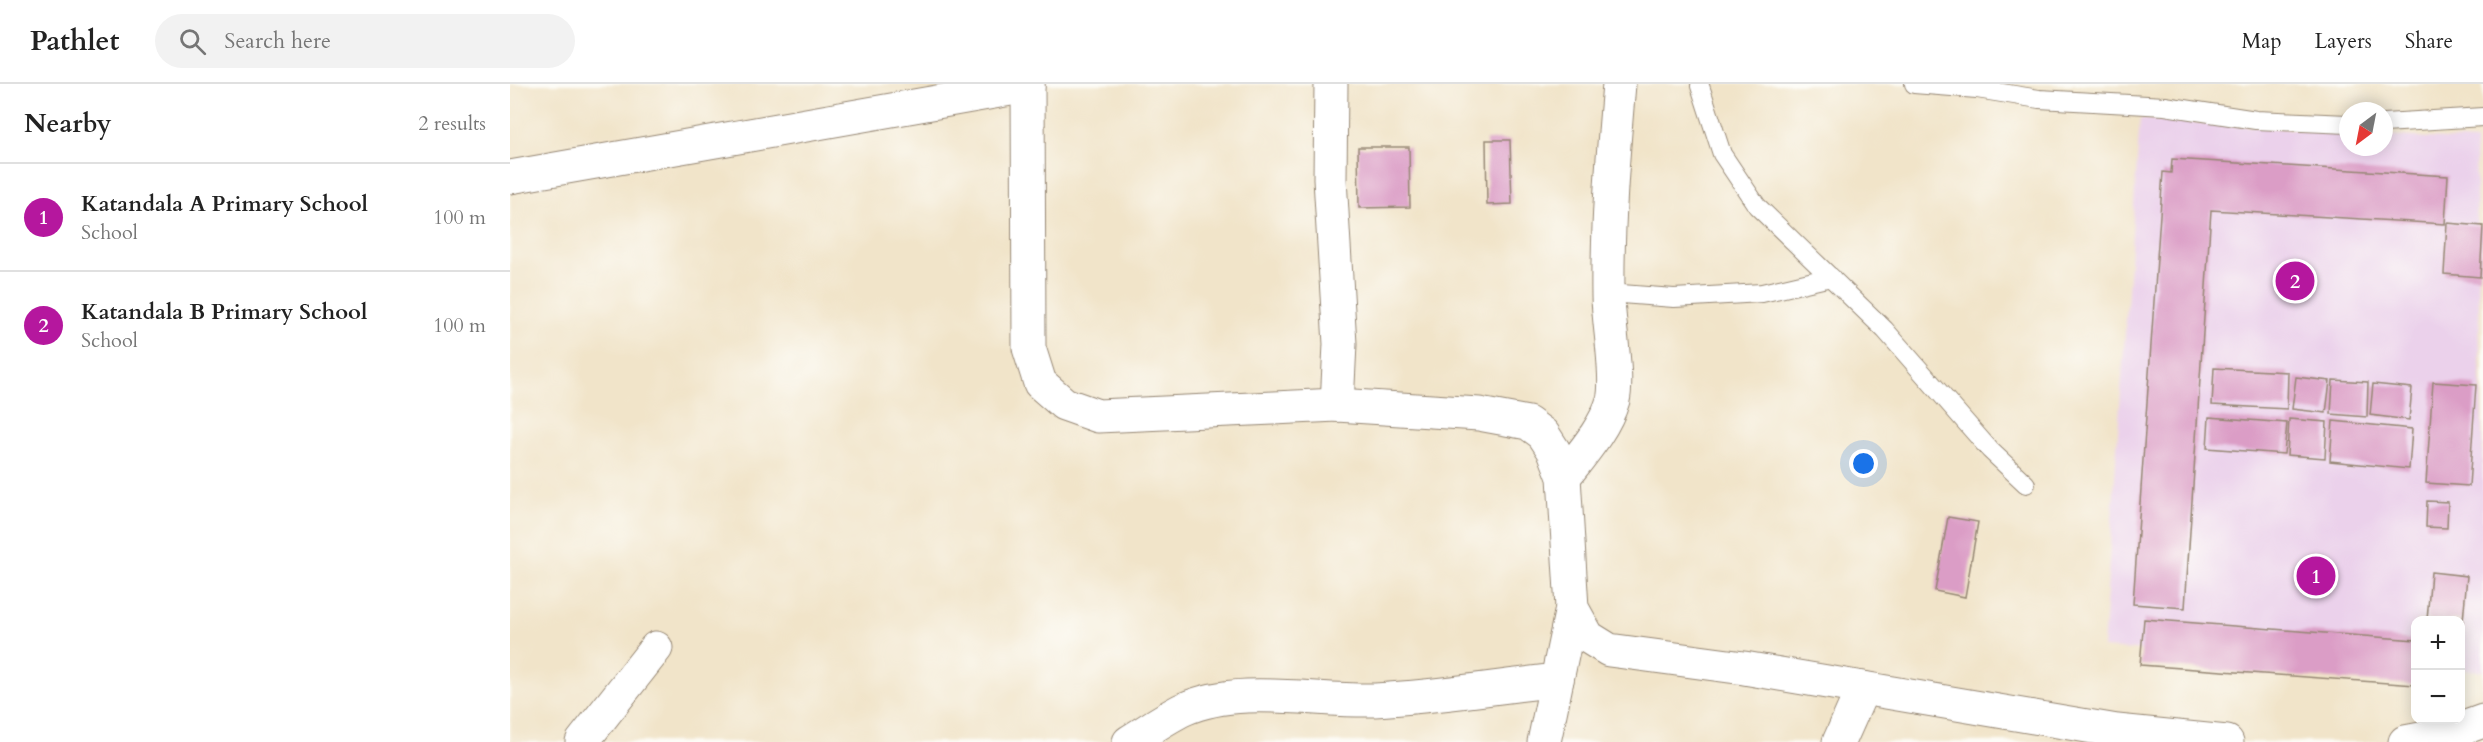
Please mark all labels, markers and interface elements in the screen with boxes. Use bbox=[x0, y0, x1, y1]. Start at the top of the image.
search box bbox=[155, 14, 575, 68]
text: Pathlet bbox=[30, 22, 119, 60]
icon: search bbox=[176, 25, 209, 58]
text: Search here bbox=[224, 26, 331, 56]
text: Map bbox=[2242, 27, 2282, 56]
text: Layers bbox=[2315, 27, 2372, 56]
text: Share bbox=[2405, 27, 2453, 56]
north arrow bbox=[2339, 102, 2393, 156]
text: Nearby bbox=[24, 106, 112, 141]
text: 2 results bbox=[418, 110, 486, 137]
text: Katandala A Primary School bbox=[81, 189, 368, 219]
text: 1 bbox=[38, 204, 49, 231]
text: 100 m bbox=[433, 204, 486, 231]
text: School bbox=[81, 219, 138, 246]
pin: 2 bbox=[2276, 258, 2314, 304]
text: Katandala B Primary School bbox=[81, 297, 367, 327]
text: 2 bbox=[38, 312, 49, 339]
text: 100 m bbox=[433, 312, 486, 339]
text: School bbox=[81, 327, 138, 354]
your location bbox=[1849, 449, 1878, 478]
pin: 1 bbox=[2296, 554, 2336, 598]
map controls bbox=[2411, 616, 2465, 724]
button: + bbox=[2411, 616, 2465, 670]
button: − bbox=[2411, 670, 2465, 724]

